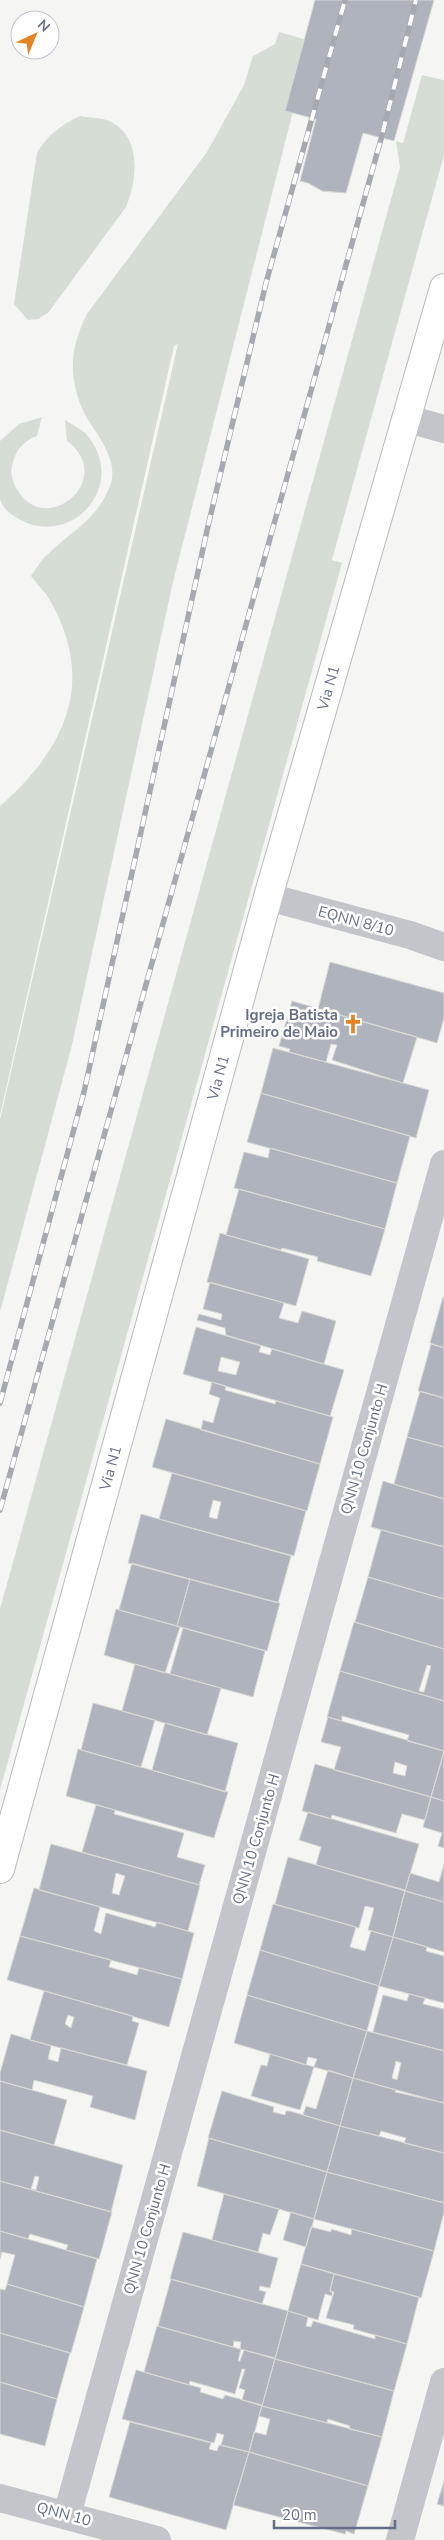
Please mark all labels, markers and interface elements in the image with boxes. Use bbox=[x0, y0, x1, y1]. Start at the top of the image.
north arrow bbox=[10, 10, 60, 60]
text: N bbox=[33, 16, 54, 36]
street label: Via N1 bbox=[312, 663, 344, 714]
street label: EQNN 8/10 bbox=[316, 901, 396, 941]
place label: Igreja Batista Primeiro de Maio bbox=[220, 1005, 338, 1042]
church icon: Igreja Batista Primeiro de Maio bbox=[342, 1013, 364, 1035]
street label: Via N1 bbox=[202, 1053, 234, 1103]
street label: QNN 10 Conjunto H bbox=[336, 1381, 392, 1517]
street label: Via N1 bbox=[95, 1443, 126, 1494]
street label: QNN 10 Conjunto H bbox=[228, 1771, 284, 1907]
street label: QNN 10 Conjunto H bbox=[119, 2161, 175, 2297]
street label: QNN 10 bbox=[35, 2497, 93, 2531]
scale bar bbox=[274, 2498, 395, 2530]
text: 20 m bbox=[282, 2505, 317, 2525]

